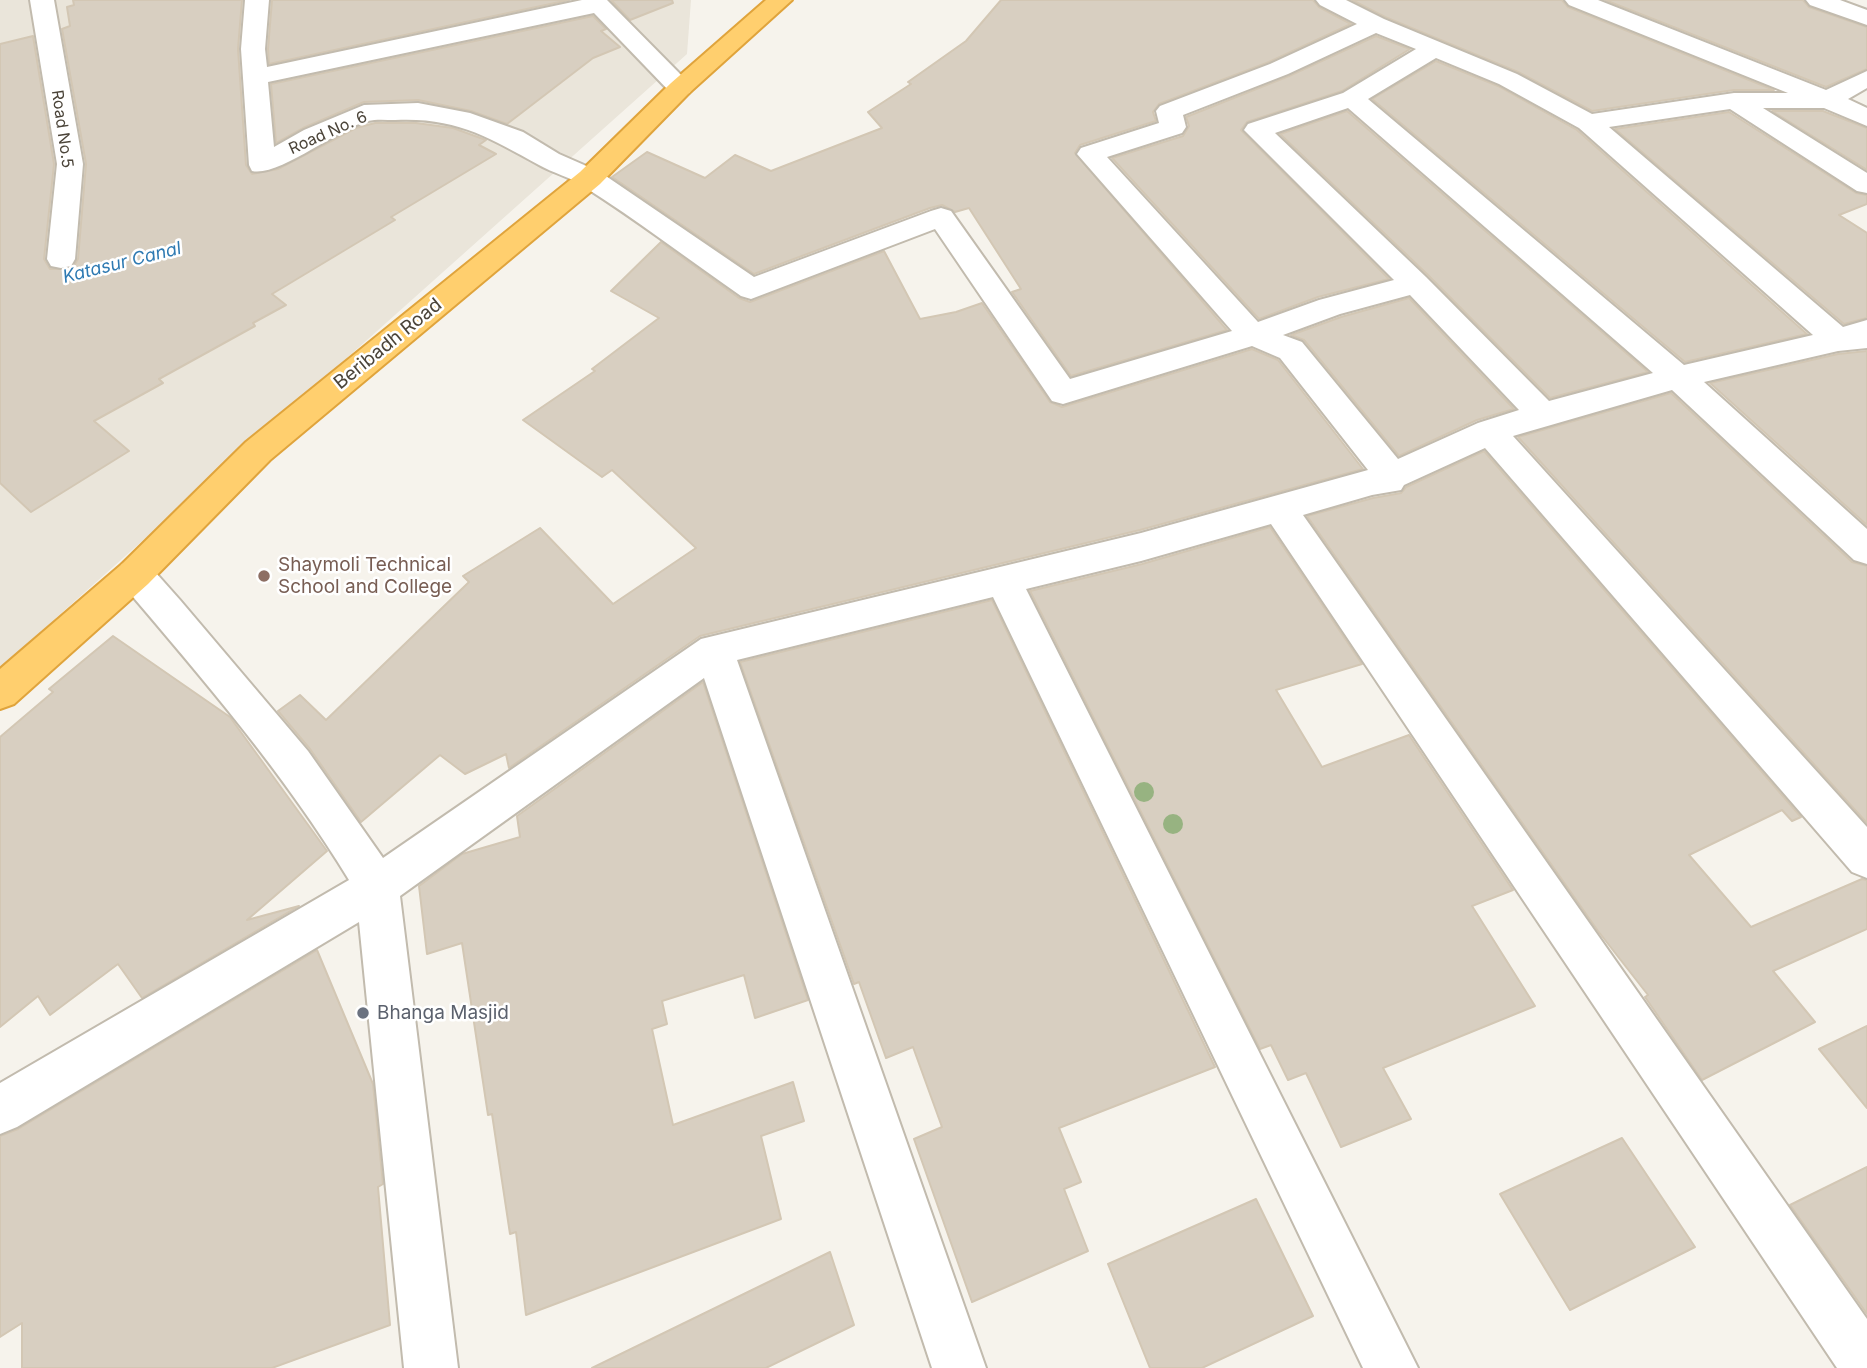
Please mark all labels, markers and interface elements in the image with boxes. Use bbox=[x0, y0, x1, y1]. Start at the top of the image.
street label: Road No.5 bbox=[47, 89, 77, 169]
street label: Road No. 6 bbox=[286, 107, 370, 159]
water label: Katasur Canal bbox=[60, 238, 184, 288]
street label: Beribadh Road bbox=[329, 294, 447, 394]
place label: Shaymoli Technical School and College bbox=[278, 554, 452, 598]
marker: Shaymoli Technical School and College bbox=[256, 568, 272, 584]
place label: Bhanga Masjid bbox=[377, 1002, 509, 1024]
marker: Bhanga Masjid bbox=[355, 1005, 371, 1021]

